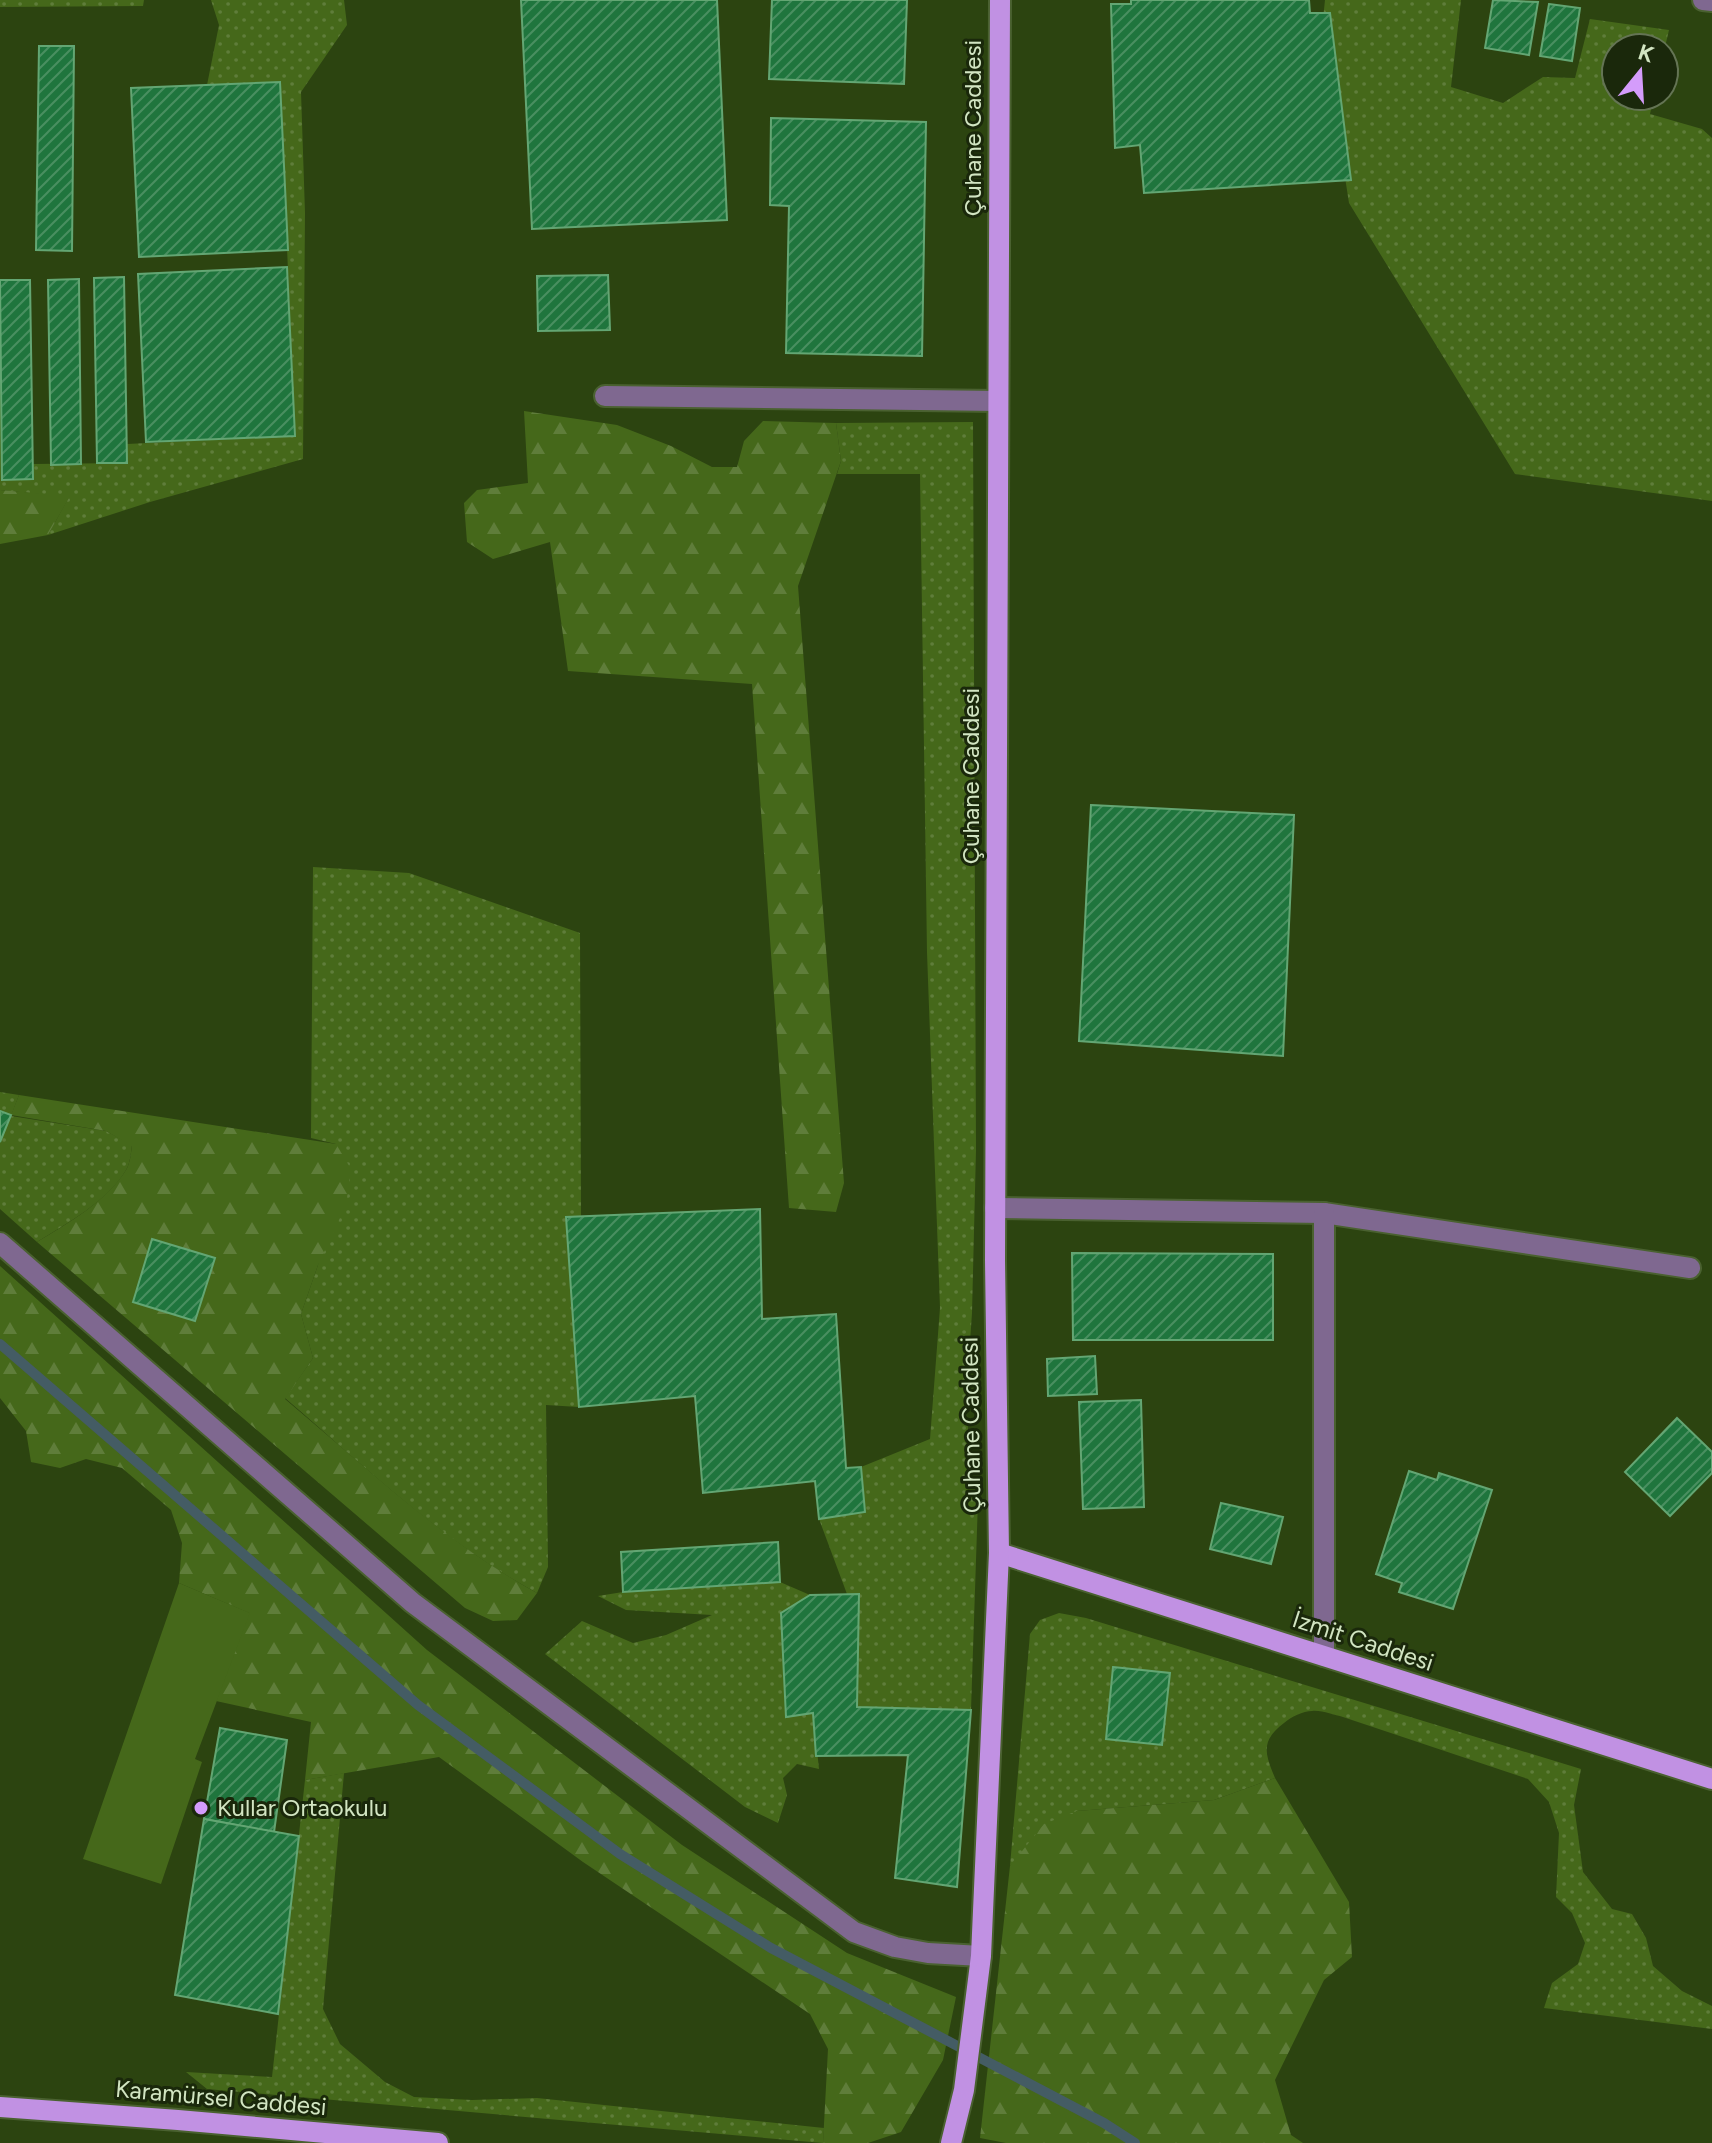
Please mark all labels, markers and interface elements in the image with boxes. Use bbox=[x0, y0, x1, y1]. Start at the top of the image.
north arrow bbox=[1600, 32, 1680, 112]
text: K bbox=[1635, 38, 1657, 69]
street label: Çuhane Caddesi bbox=[958, 40, 987, 216]
street label: Çuhane Caddesi bbox=[956, 688, 985, 864]
street label: Çuhane Caddesi bbox=[954, 1337, 987, 1513]
street label: İzmit Caddesi bbox=[1289, 1604, 1437, 1677]
place label: Kullar Ortaokulu bbox=[217, 1793, 387, 1822]
marker: Kullar Ortaokulu bbox=[192, 1799, 210, 1817]
street label: Karamürsel Caddesi bbox=[114, 2074, 328, 2121]

